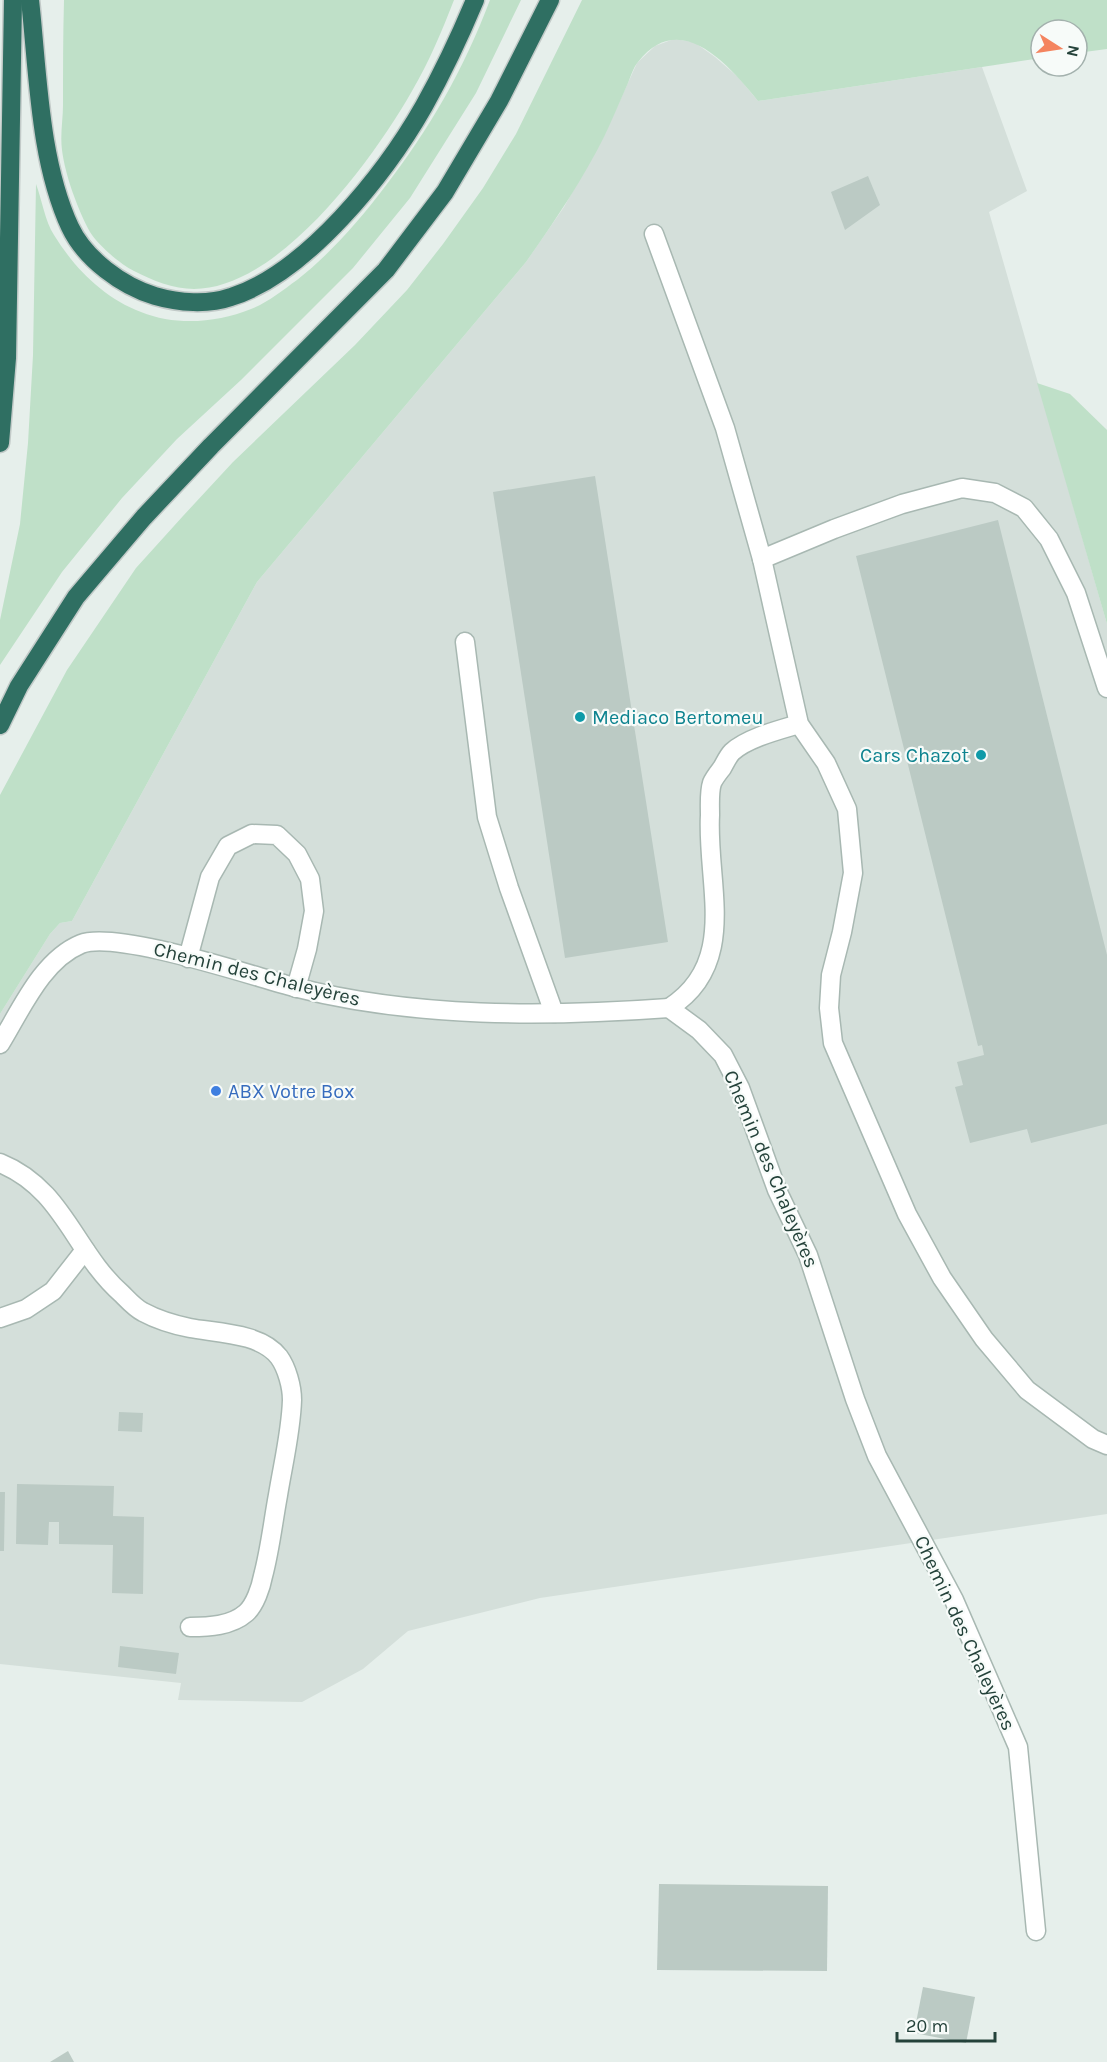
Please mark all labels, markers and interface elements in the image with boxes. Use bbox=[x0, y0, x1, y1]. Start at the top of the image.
north arrow bbox=[1029, 18, 1089, 78]
text: N bbox=[1063, 43, 1084, 59]
place label: Mediaco Bertomeu bbox=[592, 706, 764, 729]
marker: Mediaco Bertomeu bbox=[573, 710, 587, 724]
place label: Cars Chazot bbox=[860, 744, 969, 767]
marker: Cars Chazot bbox=[974, 748, 988, 762]
street label: Chemin des Chaleyères bbox=[151, 937, 363, 1011]
street label: Chemin des Chaleyères bbox=[719, 1067, 823, 1271]
place label: ABX Votre Box bbox=[228, 1080, 354, 1103]
marker: ABX Votre Box bbox=[209, 1084, 223, 1098]
street label: Chemin des Chaleyères bbox=[910, 1532, 1020, 1734]
scale bar bbox=[897, 2005, 994, 2043]
text: 20 m bbox=[906, 2015, 948, 2037]

